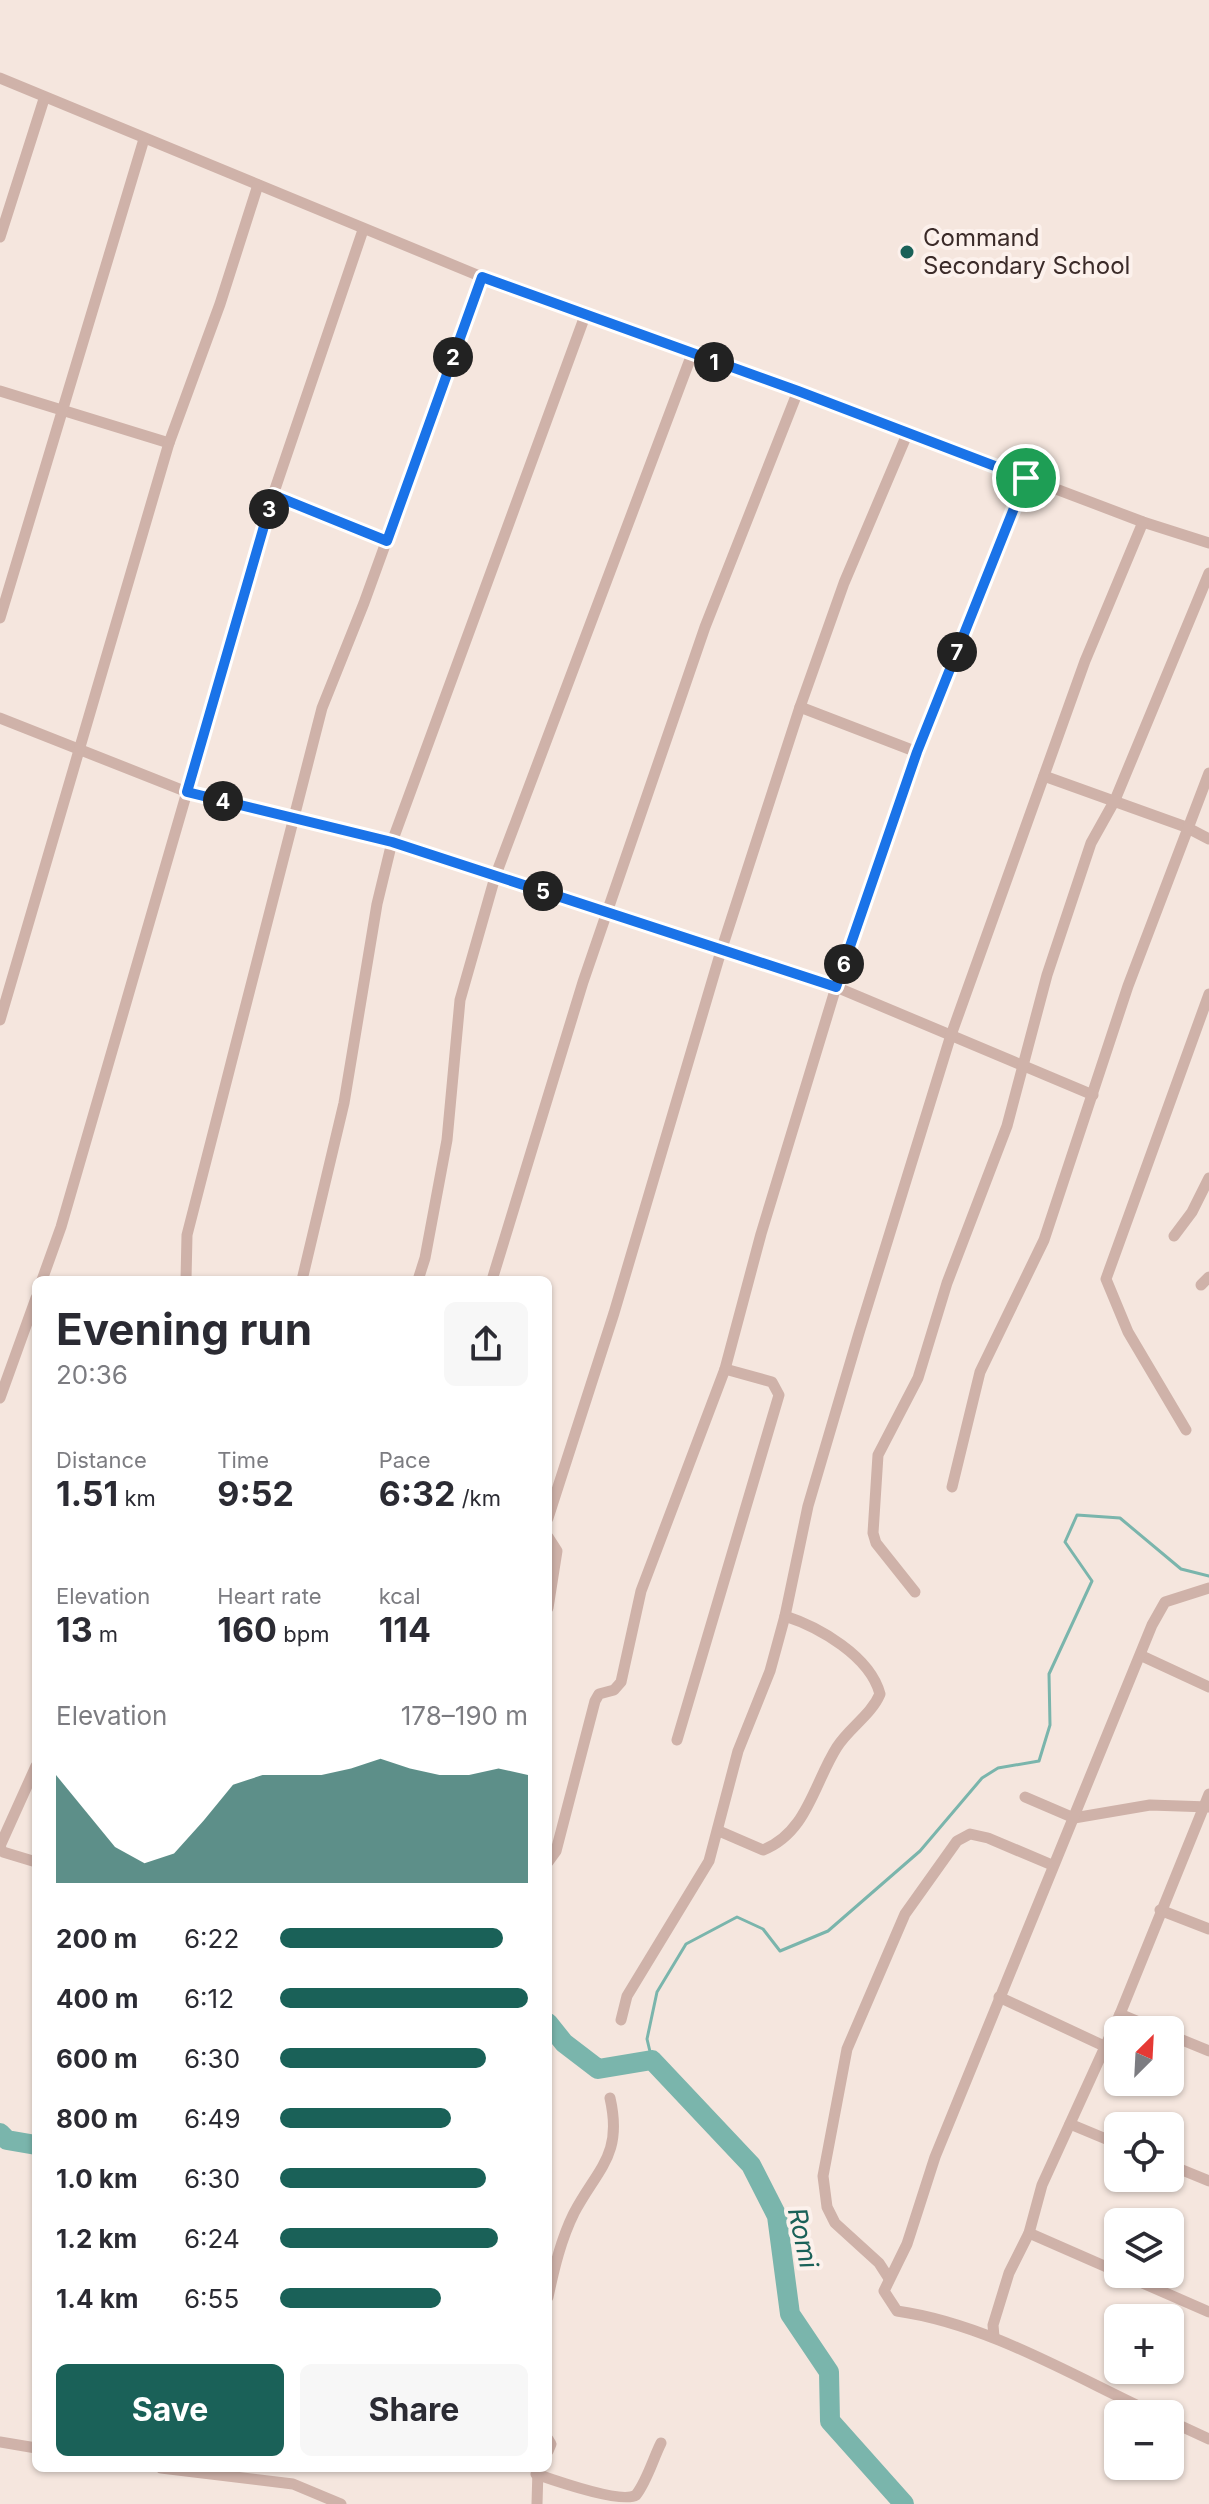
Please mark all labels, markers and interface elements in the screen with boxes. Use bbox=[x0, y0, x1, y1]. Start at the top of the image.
place label: Command Secondary School bbox=[923, 223, 1130, 280]
marker: Command Secondary School bbox=[898, 243, 916, 261]
pin: 2 bbox=[433, 337, 473, 377]
pin: 1 bbox=[694, 342, 734, 382]
text: 2 bbox=[446, 344, 460, 370]
text: 1 bbox=[709, 349, 719, 375]
pin bbox=[992, 444, 1060, 512]
icon: arrive bbox=[1004, 456, 1048, 500]
pin: 3 bbox=[249, 489, 289, 529]
text: 3 bbox=[262, 496, 276, 522]
pin: 7 bbox=[937, 632, 977, 672]
text: 7 bbox=[951, 639, 963, 665]
pin: 4 bbox=[203, 781, 243, 821]
text: 4 bbox=[216, 788, 230, 814]
pin: 5 bbox=[523, 871, 563, 911]
text: 5 bbox=[536, 878, 550, 904]
pin: 6 bbox=[824, 944, 864, 984]
text: 6 bbox=[837, 951, 851, 977]
text: Evening run bbox=[56, 1302, 312, 1356]
button: share bbox=[444, 1302, 528, 1386]
text: 20:36 bbox=[56, 1359, 128, 1390]
text: Distance bbox=[56, 1447, 147, 1473]
text: Time bbox=[217, 1447, 269, 1473]
text: Pace bbox=[379, 1447, 430, 1473]
text: 1.51 bbox=[56, 1473, 118, 1514]
text: 9:52 bbox=[217, 1473, 294, 1514]
text: 6:32 bbox=[379, 1473, 455, 1514]
text: km bbox=[118, 1485, 156, 1511]
text: /km bbox=[455, 1485, 501, 1511]
text: Elevation bbox=[56, 1583, 150, 1609]
text: Heart rate bbox=[217, 1583, 322, 1609]
text: kcal bbox=[379, 1583, 421, 1609]
text: 13 bbox=[56, 1609, 93, 1650]
text: 160 bbox=[217, 1609, 277, 1650]
text: 114 bbox=[379, 1609, 431, 1650]
text: m bbox=[93, 1621, 118, 1647]
text: bpm bbox=[277, 1621, 329, 1647]
text: Elevation bbox=[56, 1700, 167, 1731]
text: 178–190 m bbox=[401, 1700, 528, 1731]
text: 200 m bbox=[56, 1923, 137, 1954]
text: 6:22 bbox=[184, 1923, 239, 1954]
text: 400 m bbox=[56, 1983, 139, 2014]
text: 6:12 bbox=[184, 1983, 234, 2014]
north arrow bbox=[1104, 2016, 1184, 2096]
map controls bbox=[1104, 2016, 1184, 2480]
text: 600 m bbox=[56, 2043, 138, 2074]
text: 6:30 bbox=[184, 2043, 240, 2074]
text: 800 m bbox=[56, 2103, 138, 2134]
text: 6:49 bbox=[184, 2103, 241, 2134]
button: locate bbox=[1104, 2112, 1184, 2192]
text: 1.0 km bbox=[56, 2163, 138, 2194]
text: 6:30 bbox=[184, 2163, 240, 2194]
water label: Romi bbox=[782, 2205, 825, 2272]
button: layers bbox=[1104, 2208, 1184, 2288]
text: 1.2 km bbox=[56, 2223, 137, 2254]
text: 6:24 bbox=[184, 2223, 240, 2254]
text: 1.4 km bbox=[56, 2283, 138, 2314]
text: 6:55 bbox=[184, 2283, 239, 2314]
button: + bbox=[1104, 2304, 1184, 2384]
button: Save bbox=[56, 2364, 284, 2456]
button: Share bbox=[300, 2364, 528, 2456]
button: − bbox=[1104, 2400, 1184, 2480]

